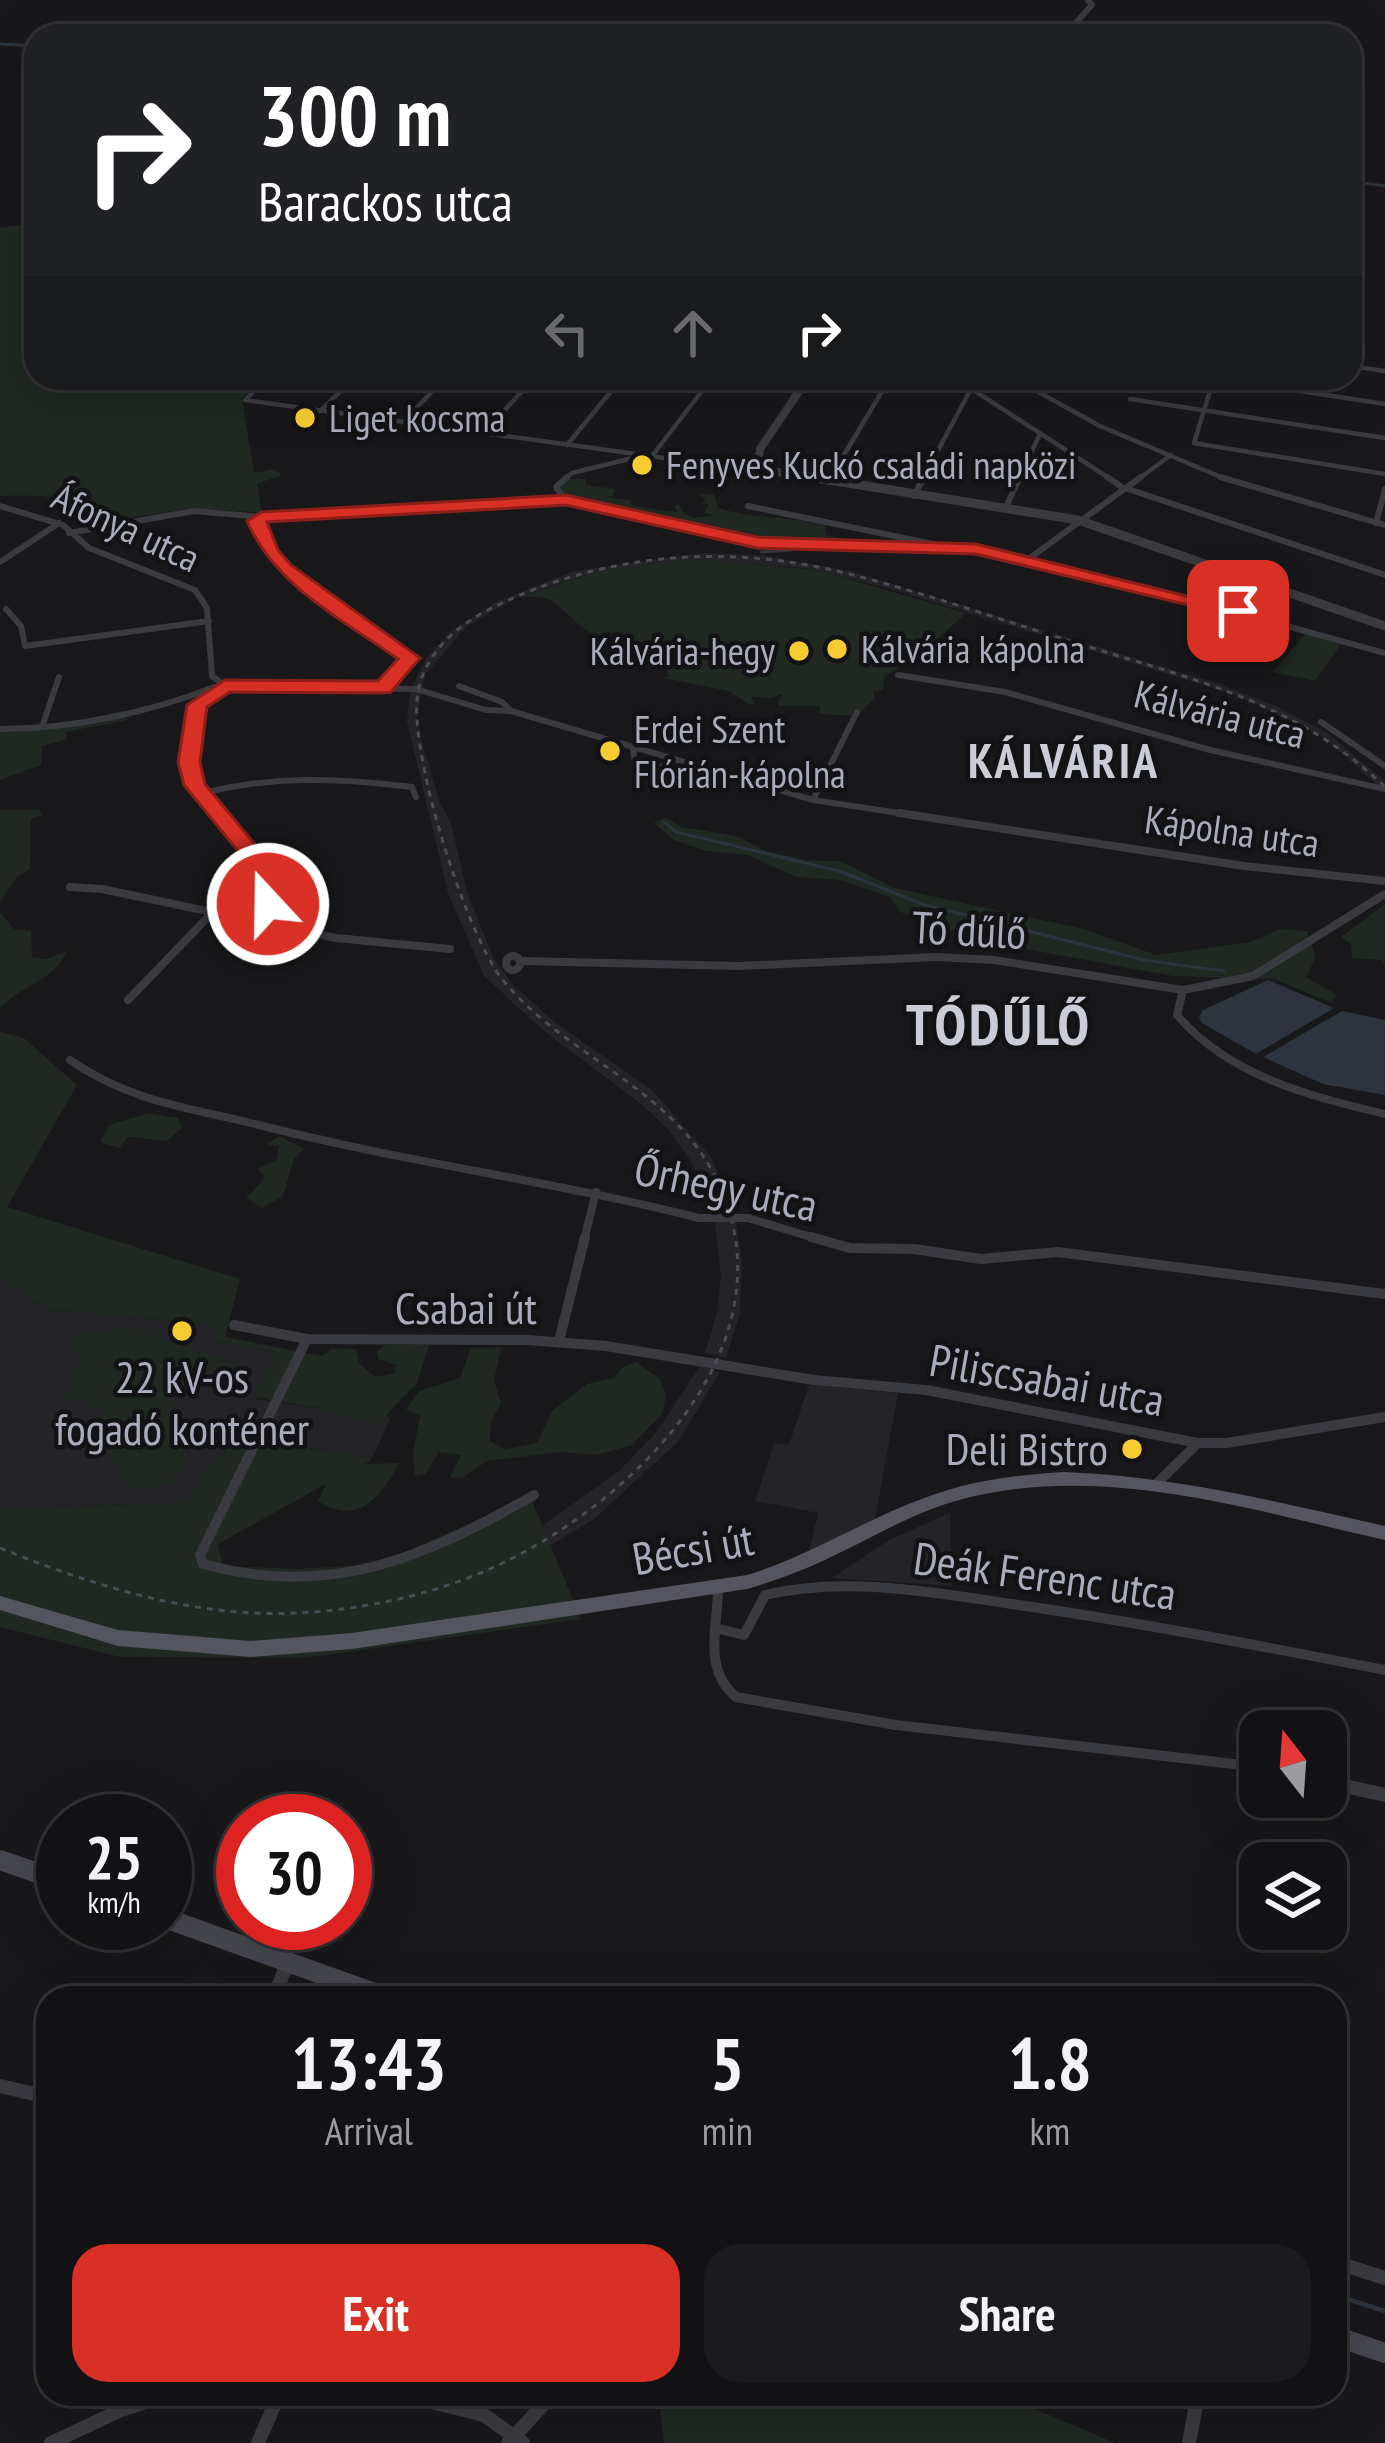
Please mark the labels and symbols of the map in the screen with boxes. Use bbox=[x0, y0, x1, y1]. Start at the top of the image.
place label: Liget kocsma bbox=[329, 392, 505, 443]
marker: Liget kocsma bbox=[292, 405, 318, 431]
place label: Fenyves Kuckó családi napközi bbox=[666, 439, 1077, 490]
marker: Fenyves Kuckó családi napközi bbox=[629, 452, 655, 478]
street label: Áfonya utca bbox=[44, 470, 208, 583]
pin bbox=[1187, 560, 1289, 662]
place label: Kálvária kápolna bbox=[861, 623, 1085, 674]
place label: Kálvária-hegy bbox=[590, 625, 775, 676]
marker: Kálvária kápolna bbox=[824, 636, 850, 662]
marker: Kálvária-hegy bbox=[786, 638, 812, 664]
street label: Kálvária utca bbox=[1129, 668, 1311, 759]
place label: Erdei Szent Flórián-kápolna bbox=[634, 703, 846, 799]
district label: KÁLVÁRIA bbox=[968, 729, 1160, 791]
marker: Erdei Szent Flórián-kápolna bbox=[597, 738, 623, 764]
street label: Kápolna utca bbox=[1142, 793, 1323, 868]
position arrow bbox=[205, 841, 331, 967]
street label: Tó dűlő bbox=[911, 897, 1028, 961]
district label: TÓDŰLŐ bbox=[906, 987, 1092, 1061]
street label: Őrhegy utca bbox=[630, 1138, 823, 1234]
street label: Csabai út bbox=[395, 1278, 538, 1336]
marker: 22 kV-os fogadó konténer bbox=[169, 1318, 195, 1344]
street label: Piliscsabai utca bbox=[925, 1330, 1169, 1428]
place label: 22 kV-os fogadó konténer bbox=[55, 1347, 310, 1457]
place label: Deli Bistro bbox=[946, 1419, 1108, 1477]
marker: Deli Bistro bbox=[1119, 1436, 1145, 1462]
street label: Bécsi út bbox=[628, 1509, 758, 1587]
street label: Deák Ferenc utca bbox=[910, 1528, 1180, 1622]
north arrow bbox=[1239, 1710, 1347, 1818]
speed limit sign: 30 bbox=[216, 1794, 372, 1950]

